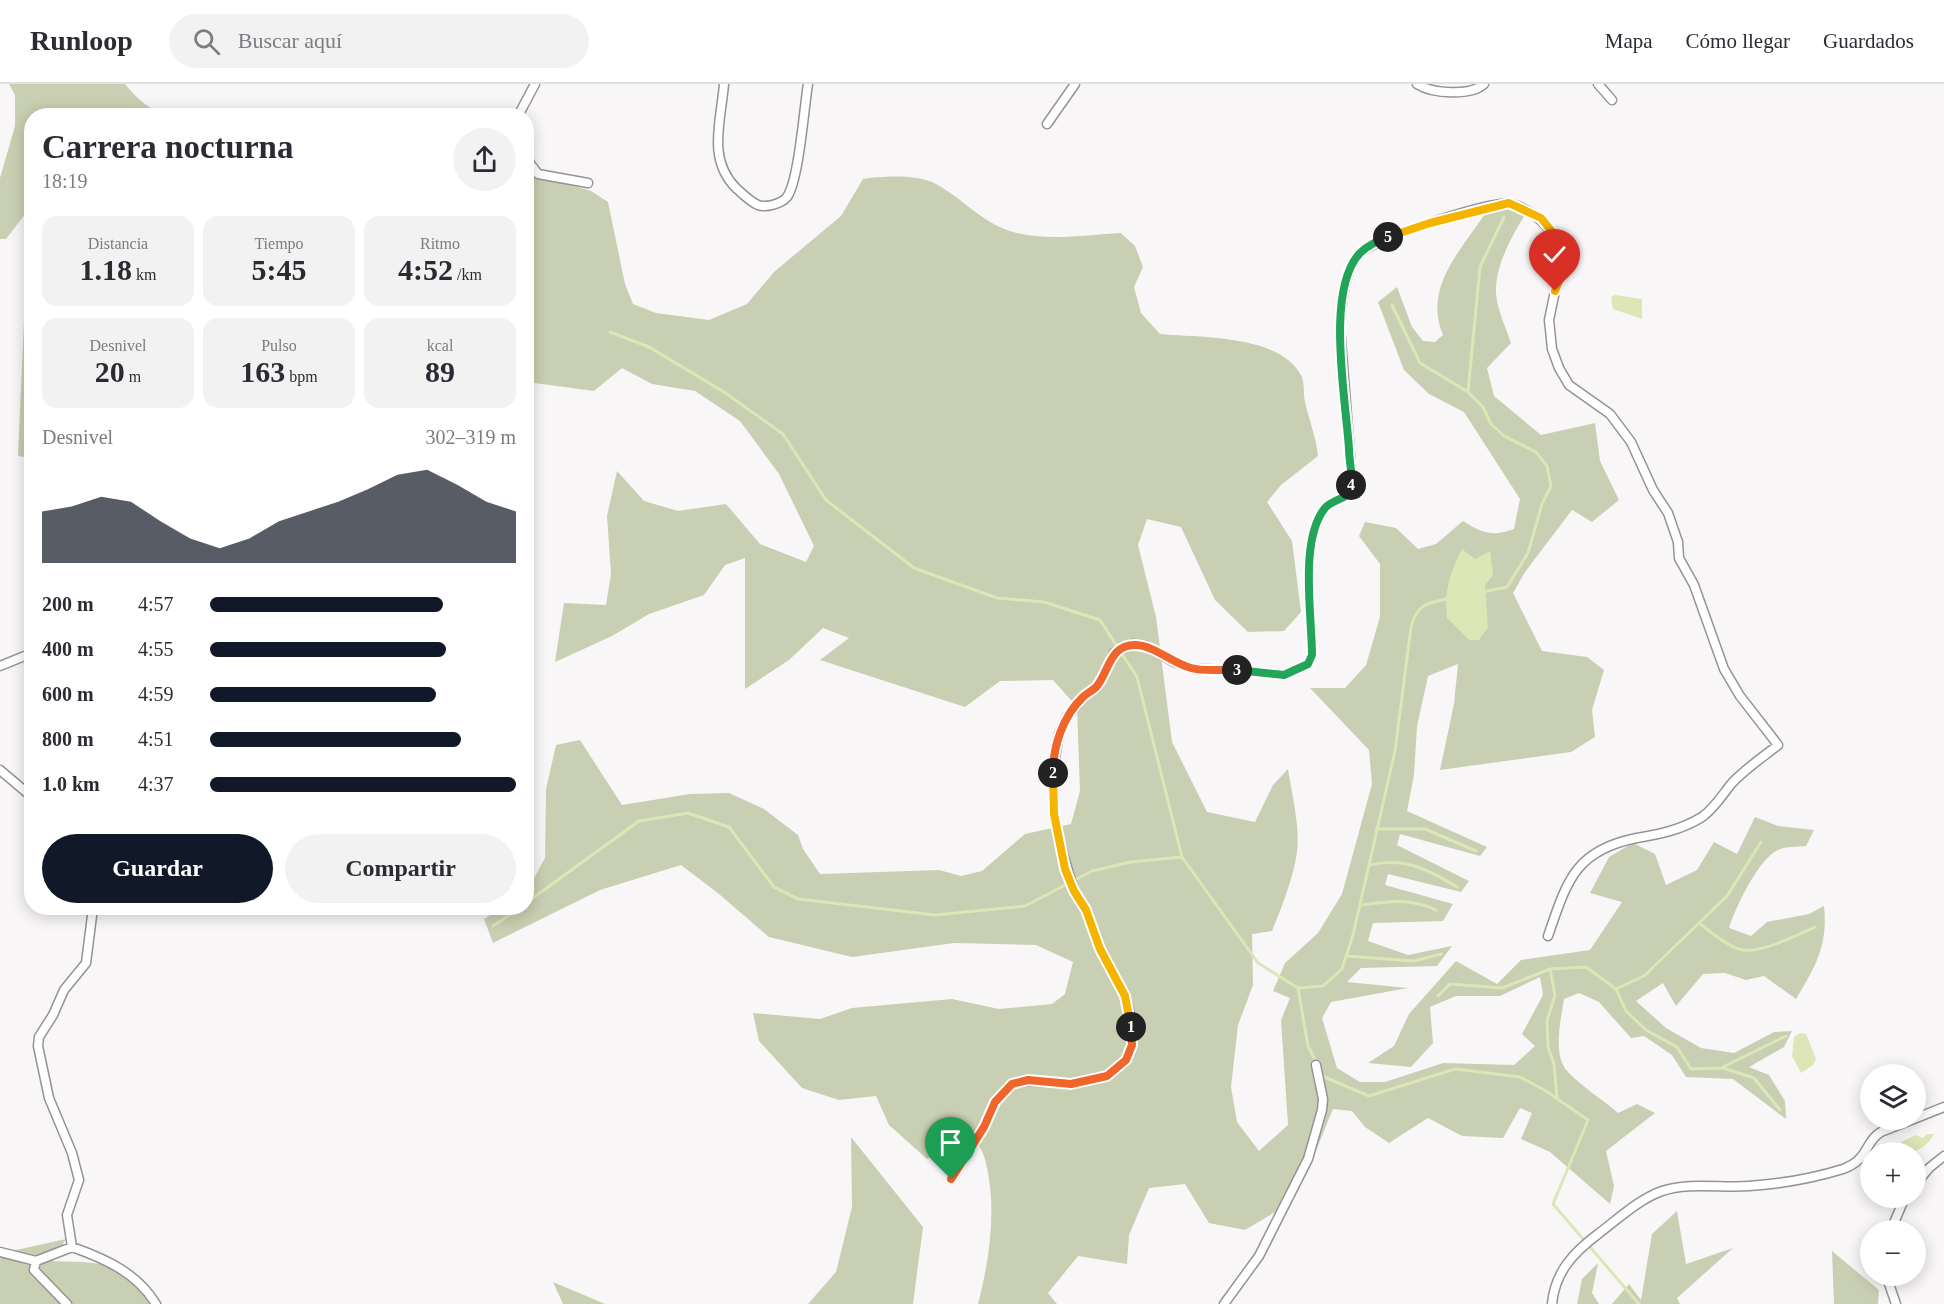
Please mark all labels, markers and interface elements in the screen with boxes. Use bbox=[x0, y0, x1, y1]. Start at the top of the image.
search box bbox=[169, 14, 589, 68]
text: Runloop bbox=[30, 25, 133, 56]
icon: search bbox=[190, 25, 223, 58]
text: Buscar aquí bbox=[238, 28, 342, 53]
text: Mapa bbox=[1605, 29, 1653, 53]
text: Cómo llegar bbox=[1686, 29, 1790, 53]
text: Guardados bbox=[1823, 29, 1914, 53]
button: share bbox=[453, 128, 516, 191]
text: Carrera nocturna bbox=[42, 129, 293, 165]
text: 18:19 bbox=[42, 170, 88, 192]
pin: 5 bbox=[1373, 222, 1403, 252]
text: 5 bbox=[1384, 228, 1392, 245]
pin bbox=[1529, 229, 1580, 291]
text: Distancia bbox=[88, 235, 148, 252]
text: Tiempo bbox=[254, 235, 304, 252]
text: Ritmo bbox=[420, 235, 460, 252]
icon: check bbox=[1538, 238, 1571, 271]
text: 1.18 bbox=[80, 253, 132, 286]
text: 5:45 bbox=[252, 253, 307, 286]
text: 4:52 bbox=[398, 253, 453, 286]
text: km bbox=[132, 266, 156, 283]
text: /km bbox=[453, 266, 482, 283]
text: Desnivel bbox=[90, 337, 146, 354]
text: Pulso bbox=[261, 337, 297, 354]
text: kcal bbox=[427, 337, 453, 354]
text: 20 bbox=[95, 355, 125, 388]
text: 163 bbox=[240, 355, 285, 388]
text: 89 bbox=[425, 355, 455, 388]
text: m bbox=[125, 368, 141, 385]
text: bpm bbox=[285, 368, 318, 385]
text: Desnivel bbox=[42, 426, 113, 448]
text: 302–319 m bbox=[425, 426, 516, 448]
pin: 4 bbox=[1336, 470, 1366, 500]
text: 4 bbox=[1347, 476, 1355, 493]
text: 200 m bbox=[42, 593, 94, 615]
text: 4:57 bbox=[138, 593, 174, 615]
text: 400 m bbox=[42, 638, 94, 660]
text: 4:55 bbox=[138, 638, 174, 660]
pin: 3 bbox=[1222, 655, 1252, 685]
text: 3 bbox=[1233, 661, 1241, 678]
text: 600 m bbox=[42, 683, 94, 705]
text: 4:59 bbox=[138, 683, 174, 705]
text: 800 m bbox=[42, 728, 94, 750]
text: 4:51 bbox=[138, 728, 174, 750]
pin: 2 bbox=[1038, 758, 1068, 788]
text: 2 bbox=[1049, 764, 1057, 781]
text: 1.0 km bbox=[42, 773, 100, 795]
text: 4:37 bbox=[138, 773, 174, 795]
button: Guardar bbox=[42, 834, 273, 903]
button: Compartir bbox=[285, 834, 516, 903]
pin: 1 bbox=[1116, 1012, 1146, 1042]
text: 1 bbox=[1127, 1018, 1135, 1035]
map controls bbox=[1860, 1064, 1926, 1286]
button: layers bbox=[1860, 1064, 1926, 1130]
pin bbox=[925, 1117, 976, 1179]
icon: arrive bbox=[934, 1126, 967, 1159]
button: + bbox=[1860, 1142, 1926, 1208]
button: − bbox=[1860, 1220, 1926, 1286]

